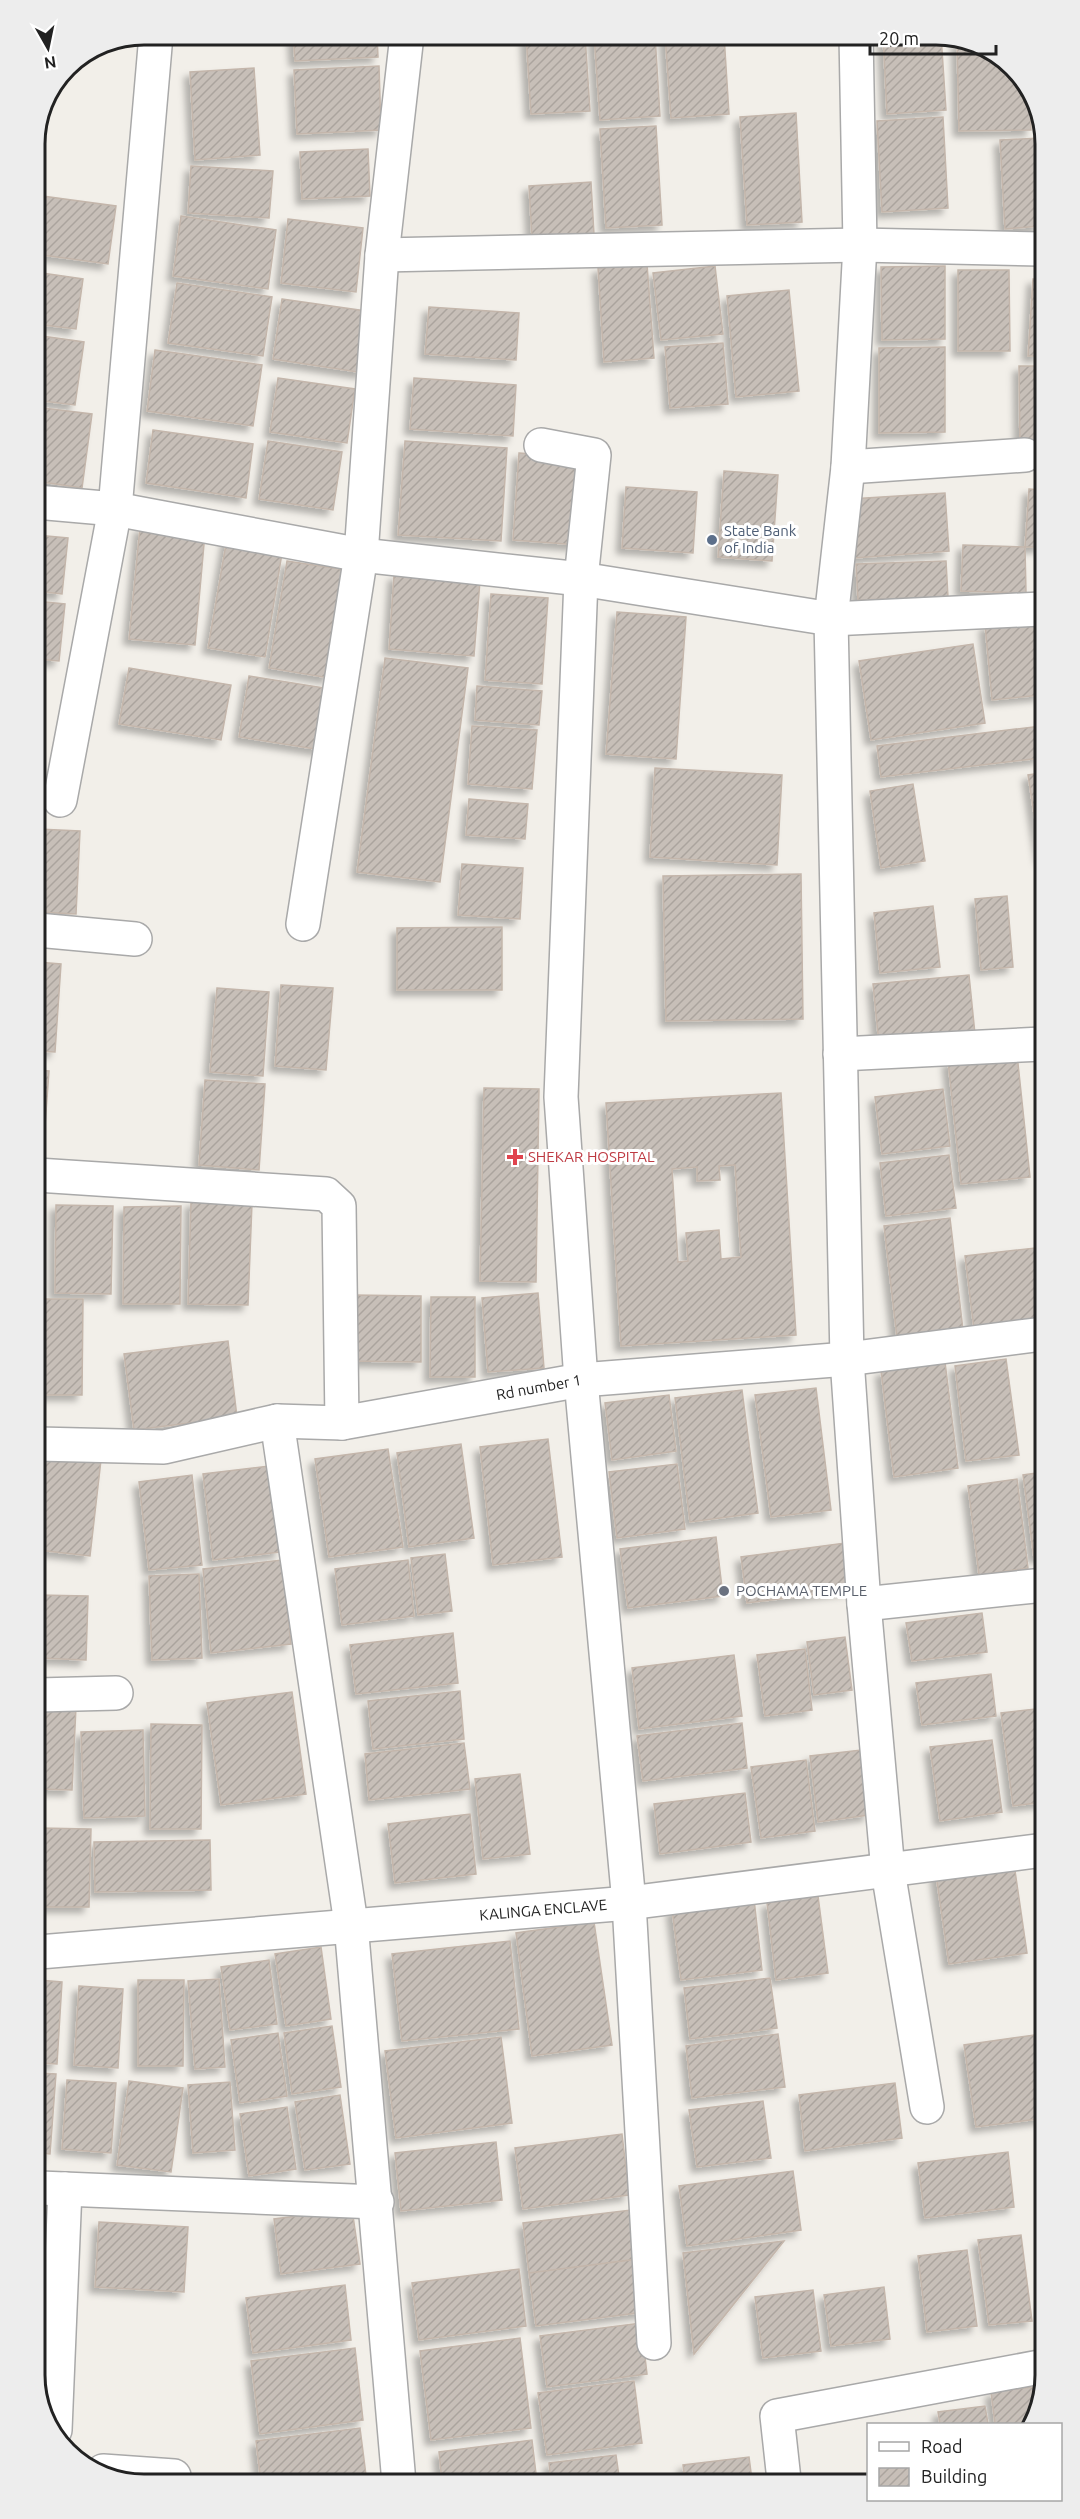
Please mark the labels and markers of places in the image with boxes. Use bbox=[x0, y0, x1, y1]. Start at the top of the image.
place label: State Bank of India bbox=[724, 522, 797, 556]
marker: State Bank of India bbox=[705, 533, 719, 547]
marker: SHEKAR HOSPITAL bbox=[506, 1148, 524, 1166]
place label: SHEKAR HOSPITAL bbox=[528, 1148, 655, 1165]
place label: POCHAMA TEMPLE bbox=[736, 1582, 867, 1599]
marker: POCHAMA TEMPLE bbox=[717, 1584, 731, 1598]

